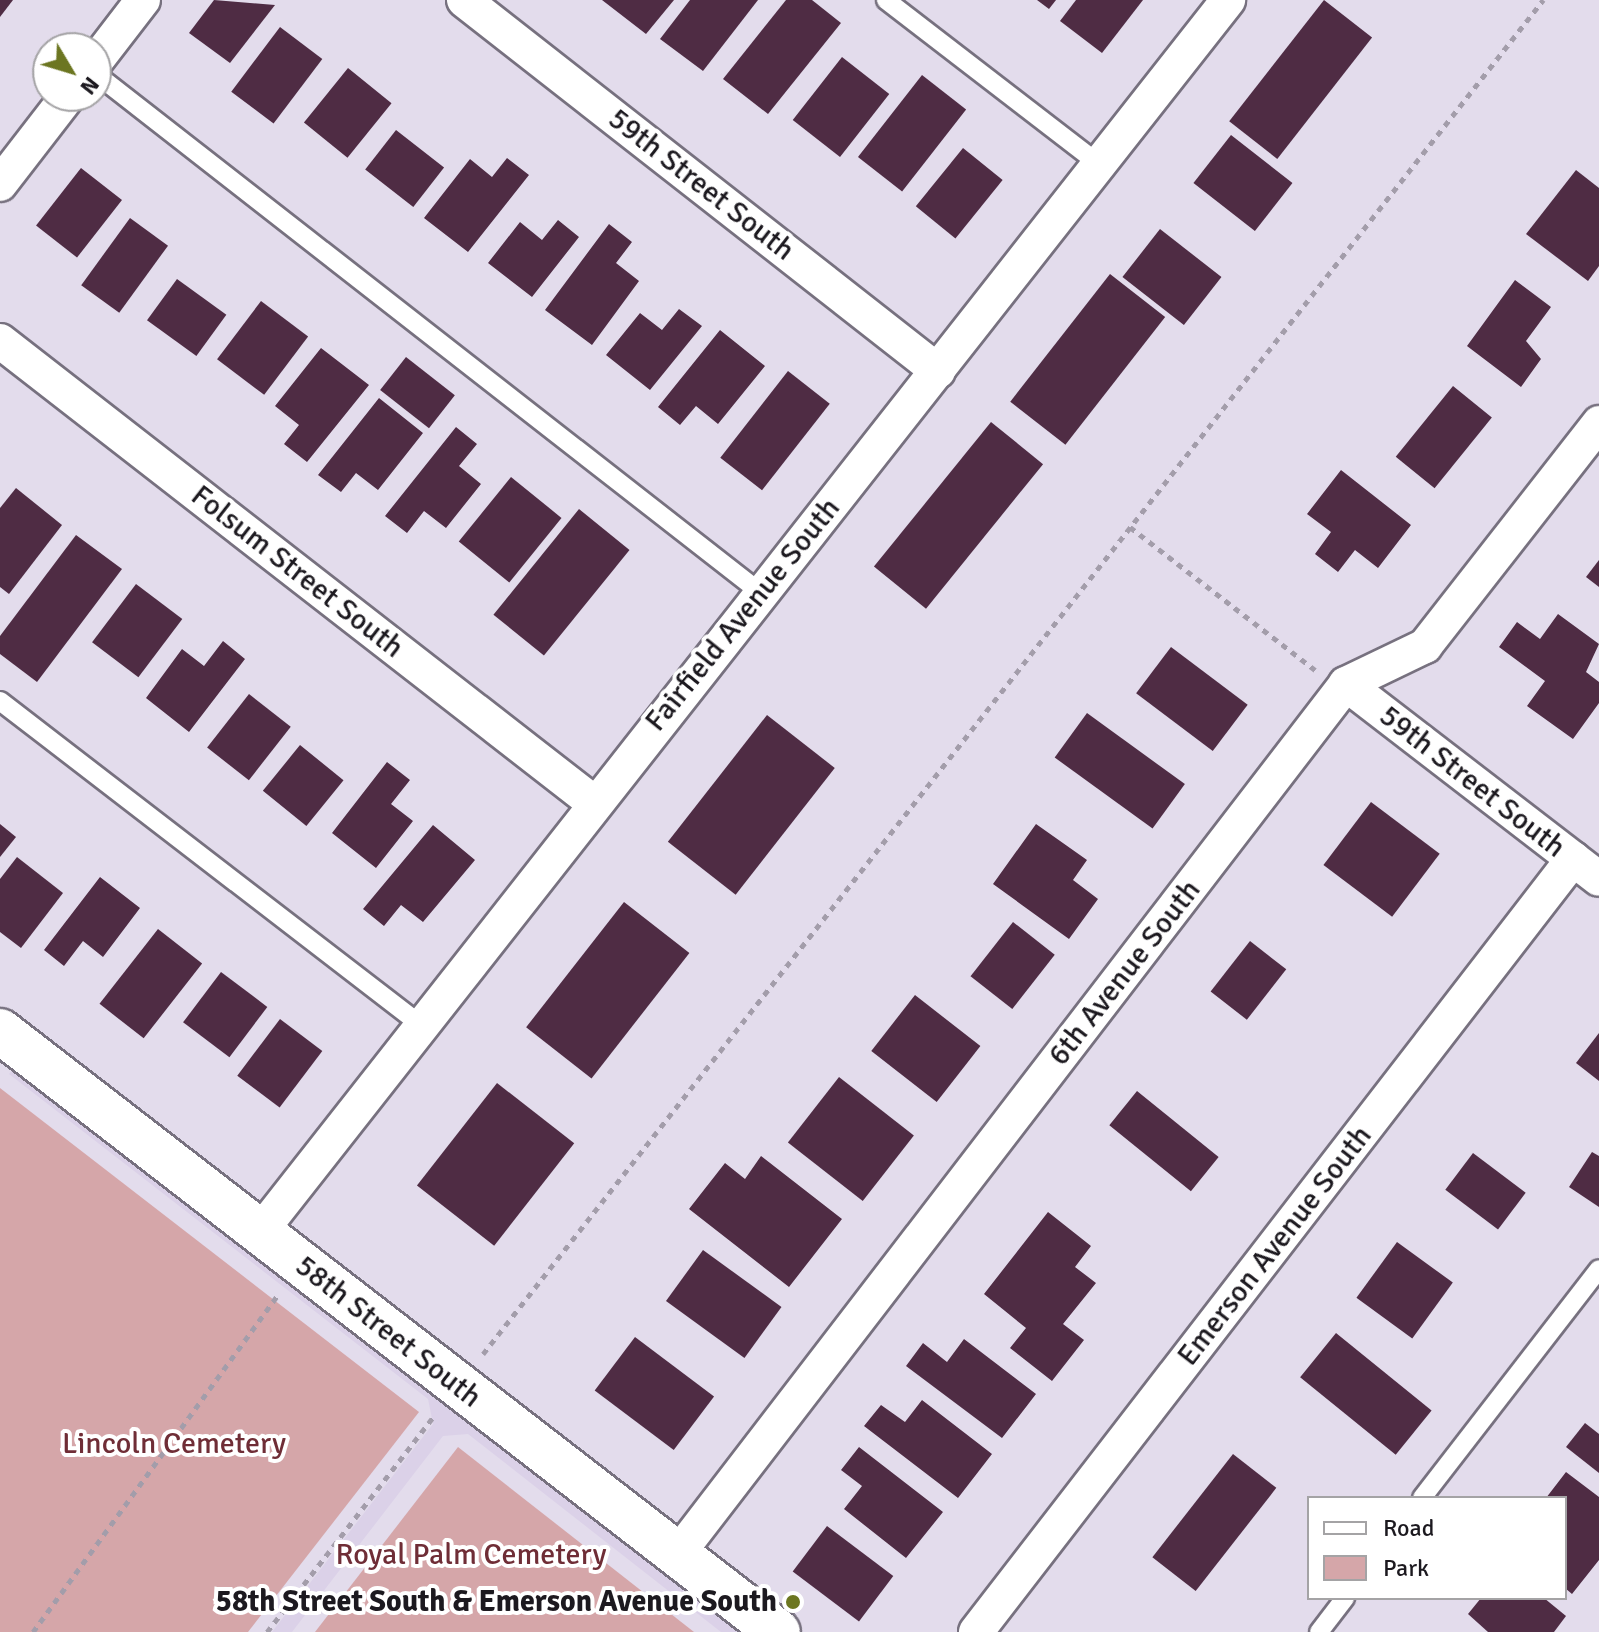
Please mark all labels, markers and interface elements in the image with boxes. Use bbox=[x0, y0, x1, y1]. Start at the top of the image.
north arrow bbox=[32, 32, 112, 112]
text: N bbox=[74, 72, 105, 100]
street label: 59th Street South bbox=[601, 101, 801, 269]
street label: Folsum Street South bbox=[184, 478, 410, 666]
street label: Fairfield Avenue South bbox=[638, 491, 848, 739]
street label: 59th Street South bbox=[1372, 698, 1572, 866]
street label: 6th Avenue South bbox=[1041, 873, 1209, 1073]
street label: Emerson Avenue South bbox=[1170, 1119, 1380, 1373]
street label: 58th Street South bbox=[288, 1248, 488, 1416]
park label: Lincoln Cemetery bbox=[62, 1426, 286, 1462]
legend bbox=[1307, 1496, 1567, 1600]
text: Road bbox=[1383, 1513, 1434, 1543]
park label: Royal Palm Cemetery bbox=[336, 1537, 606, 1573]
text: Park bbox=[1383, 1553, 1429, 1583]
place label: 58th Street South & Emerson Avenue South bbox=[216, 1584, 777, 1620]
marker: 58th Street South & Emerson Avenue South bbox=[784, 1593, 802, 1611]

